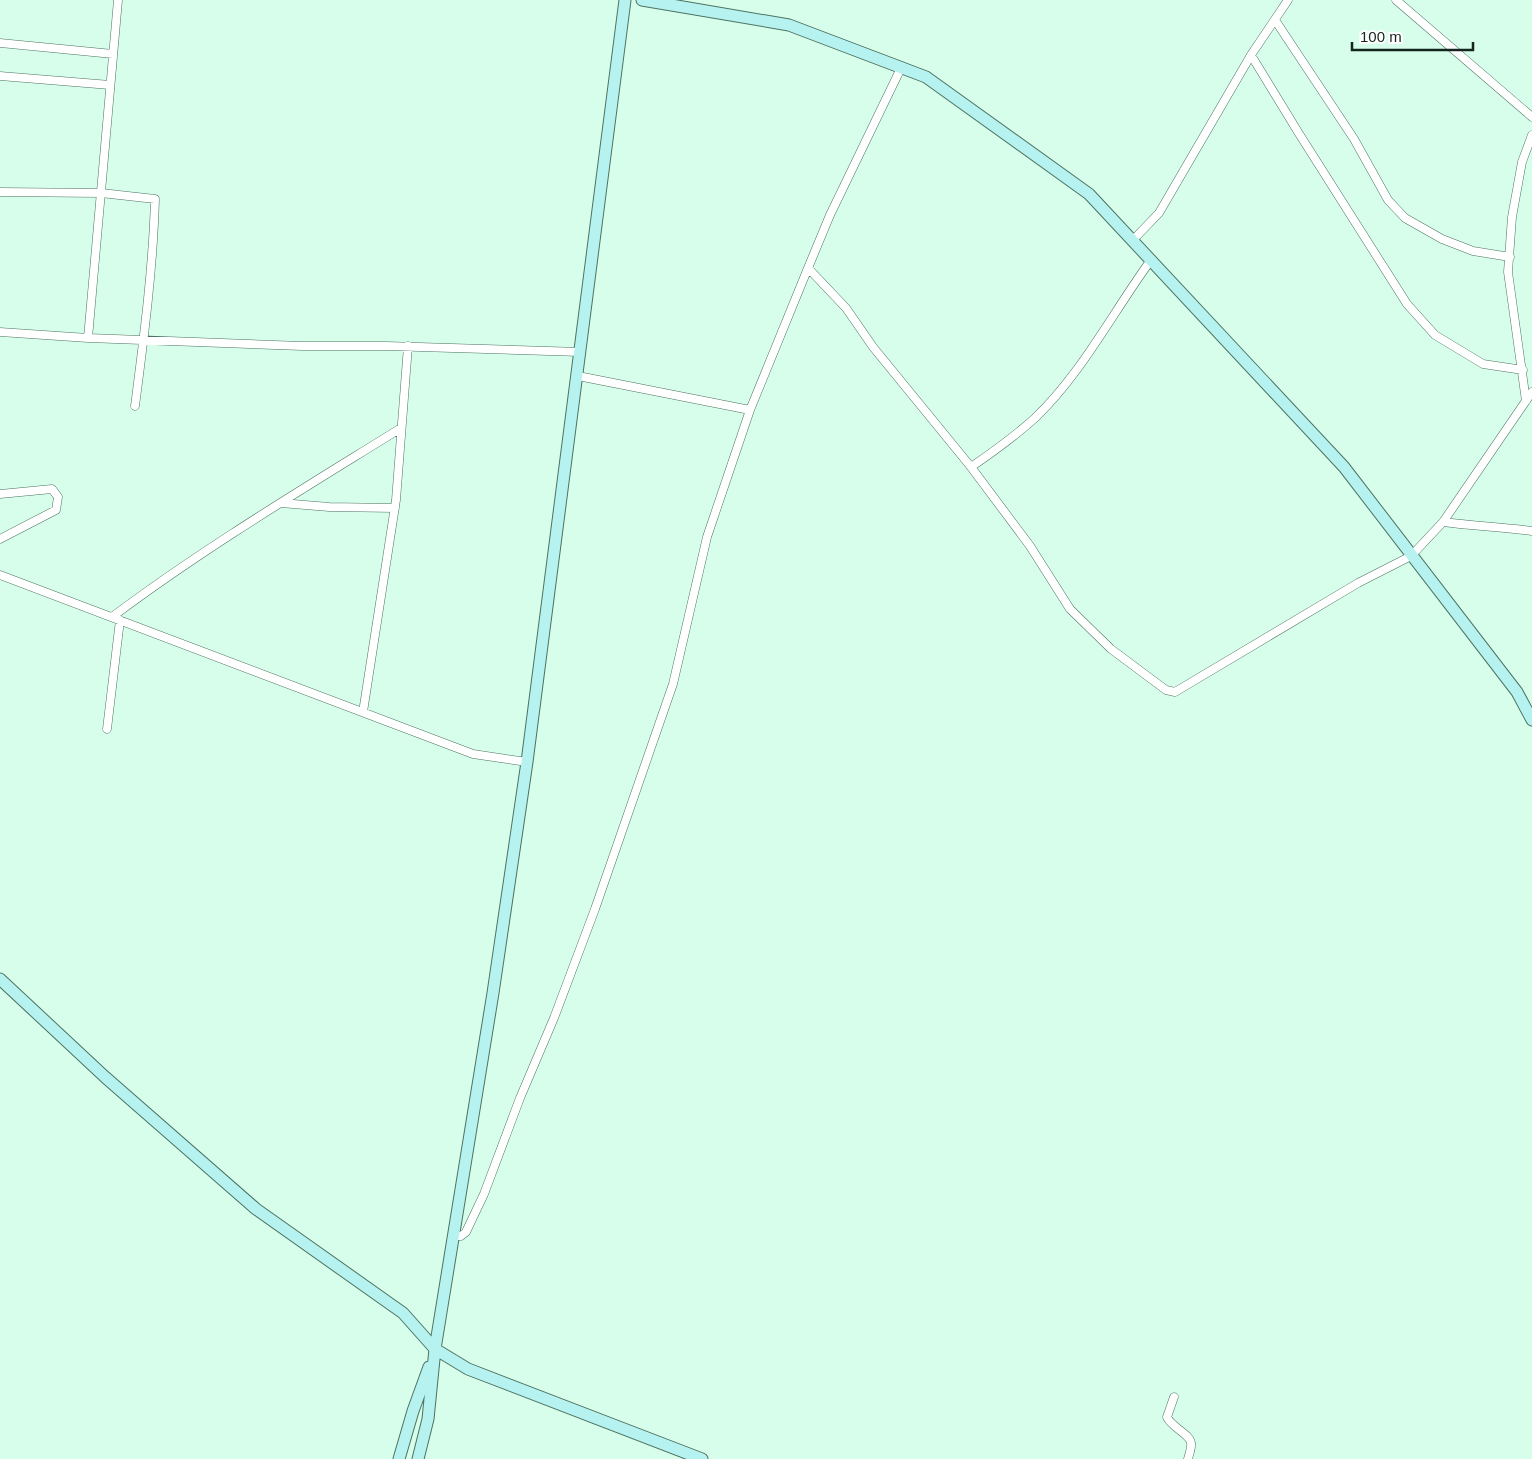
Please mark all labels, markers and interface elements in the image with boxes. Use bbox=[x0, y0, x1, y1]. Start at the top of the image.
scale bar bbox=[1352, 20, 1473, 52]
text: 100 m bbox=[1360, 28, 1402, 45]

